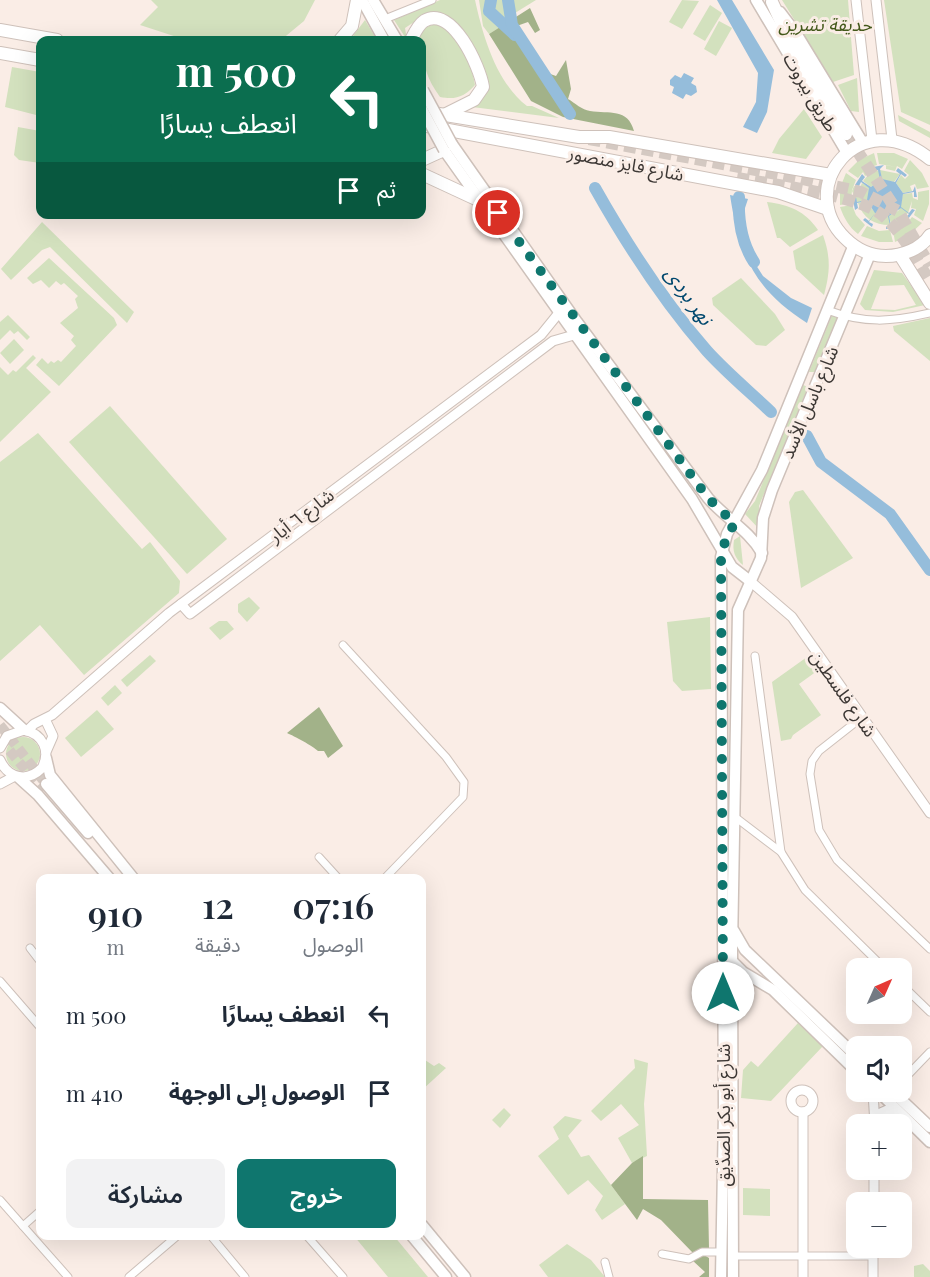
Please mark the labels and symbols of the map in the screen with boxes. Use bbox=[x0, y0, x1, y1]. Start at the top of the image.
park label: حديقة تشرين bbox=[778, 12, 872, 36]
street label: طريق بيروت bbox=[778, 48, 844, 136]
street label: شارع فايز منصور bbox=[564, 140, 686, 189]
pin bbox=[472, 187, 523, 238]
water label: نهر بردى bbox=[660, 260, 721, 331]
street label: شارع باسل الأسد bbox=[775, 342, 846, 463]
street label: شارع ٦ أيار bbox=[263, 483, 340, 550]
street label: شارع فلسطين bbox=[803, 645, 883, 743]
north arrow bbox=[846, 958, 912, 1024]
position arrow bbox=[691, 961, 755, 1025]
street label: شارع أبو بكر الصدّيق bbox=[711, 1044, 738, 1186]

